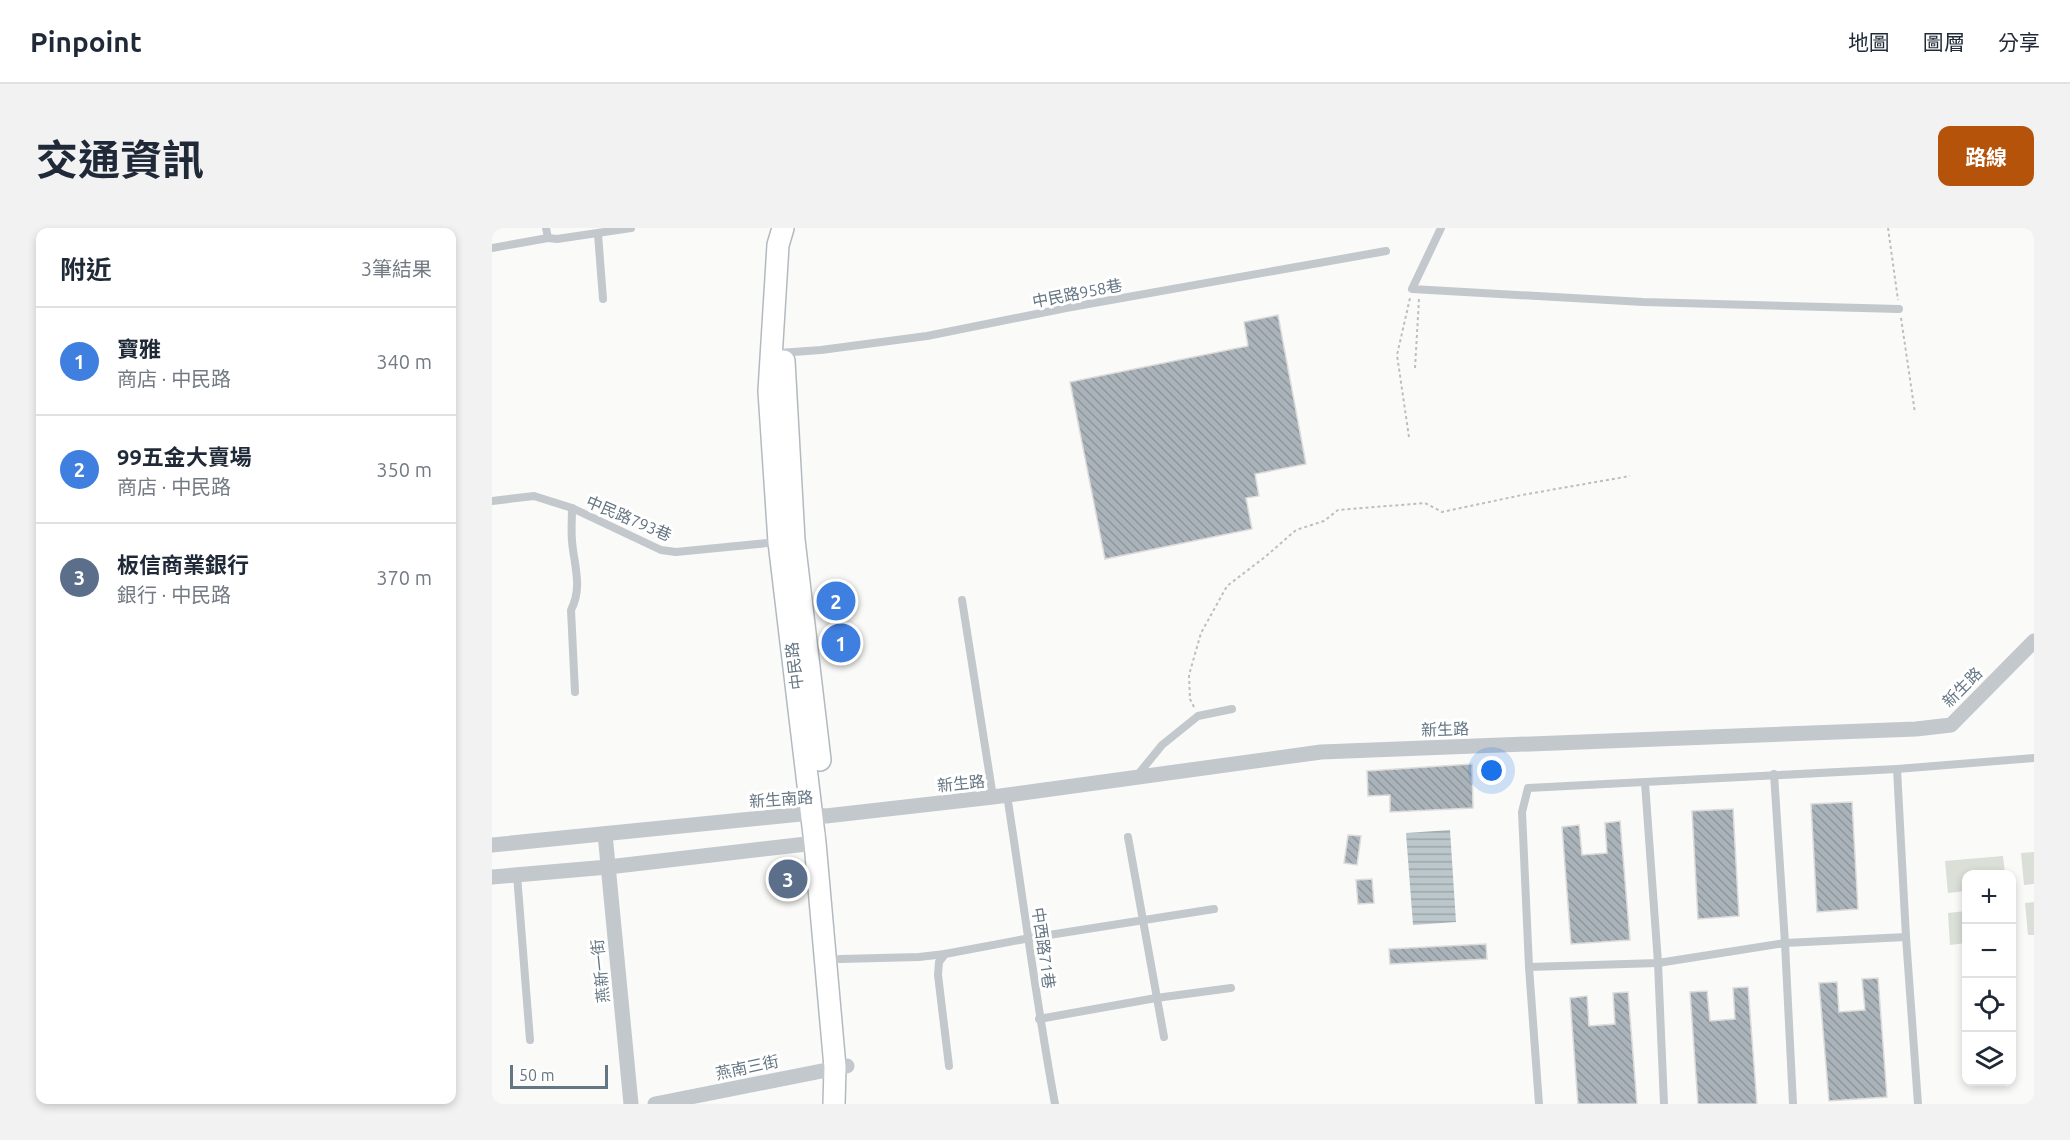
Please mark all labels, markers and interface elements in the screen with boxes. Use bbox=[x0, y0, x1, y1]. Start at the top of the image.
text: Pinpoint bbox=[30, 26, 142, 57]
text: 地圖 bbox=[1848, 30, 1890, 54]
text: 圖層 bbox=[1923, 30, 1965, 54]
text: 分享 bbox=[1998, 30, 2040, 54]
button: 路線 bbox=[1938, 126, 2034, 186]
text: 交通資訊 bbox=[36, 136, 204, 183]
text: 附近 bbox=[60, 255, 112, 284]
text: 3筆結果 bbox=[361, 257, 432, 280]
street label: 中民路958巷 bbox=[1031, 275, 1123, 311]
text: 寶雅 bbox=[117, 336, 161, 361]
text: 1 bbox=[74, 350, 85, 373]
text: 340 m bbox=[376, 350, 432, 373]
text: 商店 · 中民路 bbox=[117, 367, 231, 390]
text: 99五金大賣場 bbox=[117, 444, 252, 469]
text: 2 bbox=[74, 458, 85, 481]
text: 350 m bbox=[376, 458, 432, 481]
text: 商店 · 中民路 bbox=[117, 475, 231, 498]
street label: 中民路793巷 bbox=[584, 492, 674, 544]
text: 板信商業銀行 bbox=[117, 552, 249, 577]
text: 3 bbox=[74, 566, 85, 589]
text: 370 m bbox=[376, 566, 432, 589]
pin: 2 bbox=[816, 578, 856, 623]
text: 銀行 · 中民路 bbox=[117, 583, 231, 606]
pin: 1 bbox=[822, 620, 860, 666]
street label: 中民路 bbox=[782, 641, 806, 691]
street label: 新生路 bbox=[1939, 664, 1985, 710]
street label: 新生路 bbox=[1421, 719, 1469, 739]
your location bbox=[1477, 756, 1506, 785]
street label: 新生路 bbox=[936, 772, 986, 794]
street label: 新生南路 bbox=[748, 788, 814, 810]
pin: 3 bbox=[768, 856, 808, 902]
map controls bbox=[1962, 870, 2016, 1086]
button: + bbox=[1962, 870, 2016, 924]
street label: 中西路71巷 bbox=[1029, 906, 1059, 990]
button: − bbox=[1962, 924, 2016, 978]
street label: 燕新一街 bbox=[588, 938, 612, 1004]
button: locate bbox=[1962, 978, 2016, 1032]
button: layers bbox=[1962, 1032, 2016, 1086]
street label: 燕南三街 bbox=[714, 1052, 780, 1082]
scale bar bbox=[510, 1062, 608, 1090]
text: 50 m bbox=[519, 1066, 555, 1084]

